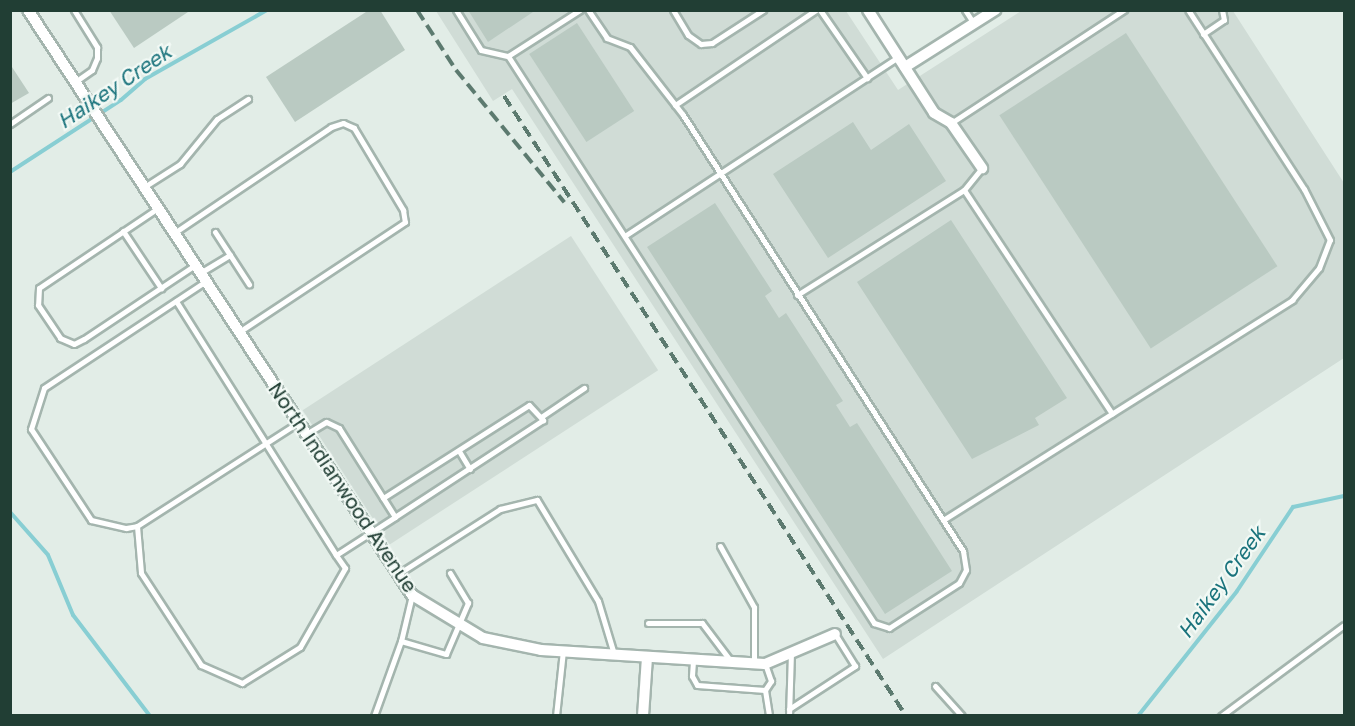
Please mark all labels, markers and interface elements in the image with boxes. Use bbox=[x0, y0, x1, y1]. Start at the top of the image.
water label: Haikey Creek bbox=[52, 39, 176, 133]
street label: North Indianwood Avenue bbox=[264, 377, 422, 597]
water label: Haikey Creek bbox=[1172, 521, 1270, 643]

